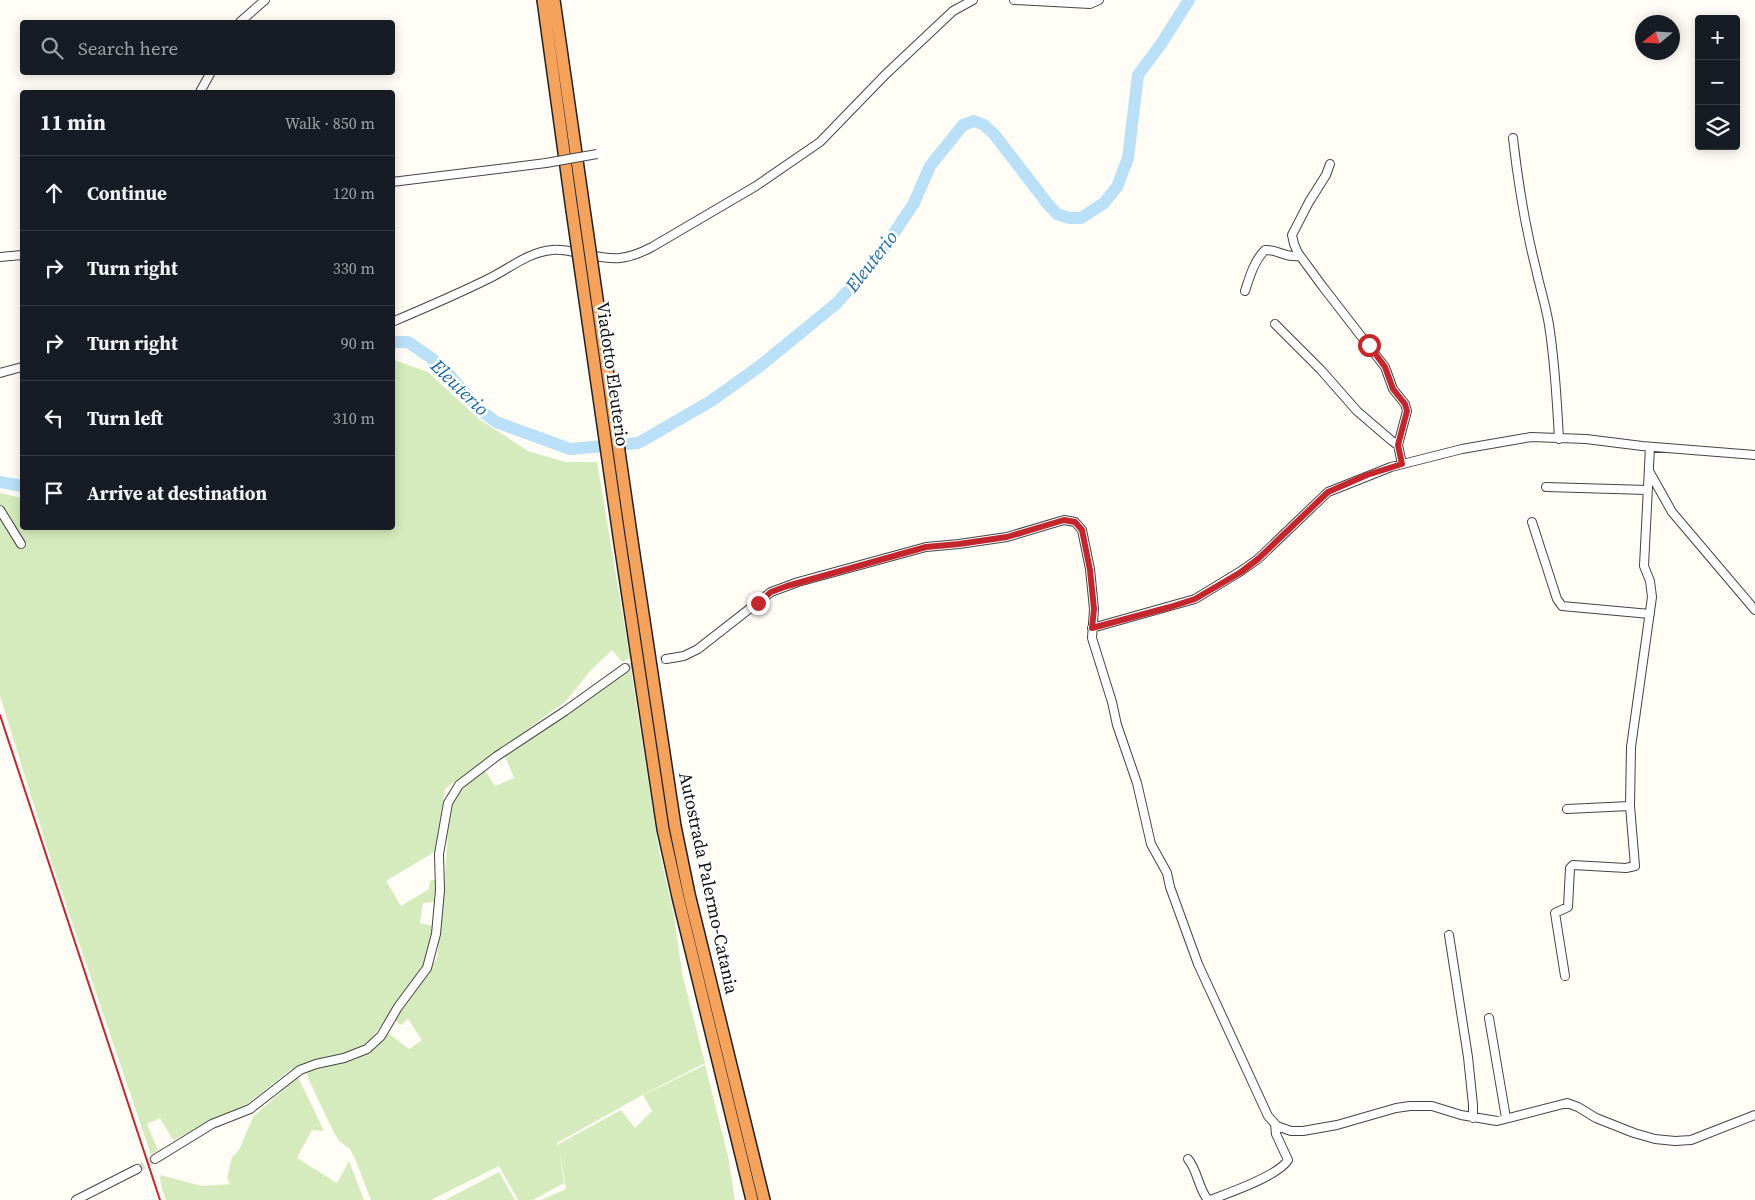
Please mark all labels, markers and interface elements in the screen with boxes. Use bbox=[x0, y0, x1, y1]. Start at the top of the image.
north arrow bbox=[1635, 15, 1680, 60]
map controls bbox=[1695, 15, 1740, 150]
button: + bbox=[1695, 15, 1740, 60]
search box bbox=[20, 20, 395, 75]
icon: search bbox=[38, 34, 66, 62]
text: Search here bbox=[78, 35, 178, 61]
button: − bbox=[1695, 60, 1740, 105]
button: layers bbox=[1695, 105, 1740, 150]
text: 11 min bbox=[40, 108, 106, 137]
text: Walk · 850 m bbox=[285, 112, 375, 134]
icon: ahead bbox=[40, 179, 68, 207]
text: Continue bbox=[87, 180, 167, 206]
text: 120 m bbox=[333, 182, 375, 204]
water label: Eleuterio bbox=[838, 225, 903, 298]
icon: right bbox=[40, 254, 68, 282]
text: Turn right bbox=[87, 255, 178, 281]
text: 330 m bbox=[333, 257, 375, 279]
street label: Viadotto Eleuterio bbox=[590, 300, 636, 448]
icon: right bbox=[40, 329, 68, 357]
text: Turn right bbox=[87, 330, 178, 356]
text: 90 m bbox=[341, 332, 375, 354]
route start bbox=[1358, 334, 1381, 357]
water label: Eleuterio bbox=[425, 352, 495, 421]
icon: left bbox=[40, 404, 68, 432]
text: Turn left bbox=[87, 405, 163, 431]
text: 310 m bbox=[333, 407, 375, 429]
icon: arrive bbox=[40, 479, 68, 507]
text: Arrive at destination bbox=[87, 480, 267, 506]
route end bbox=[747, 592, 770, 615]
street label: Autostrada Palermo-Catania bbox=[673, 770, 745, 997]

